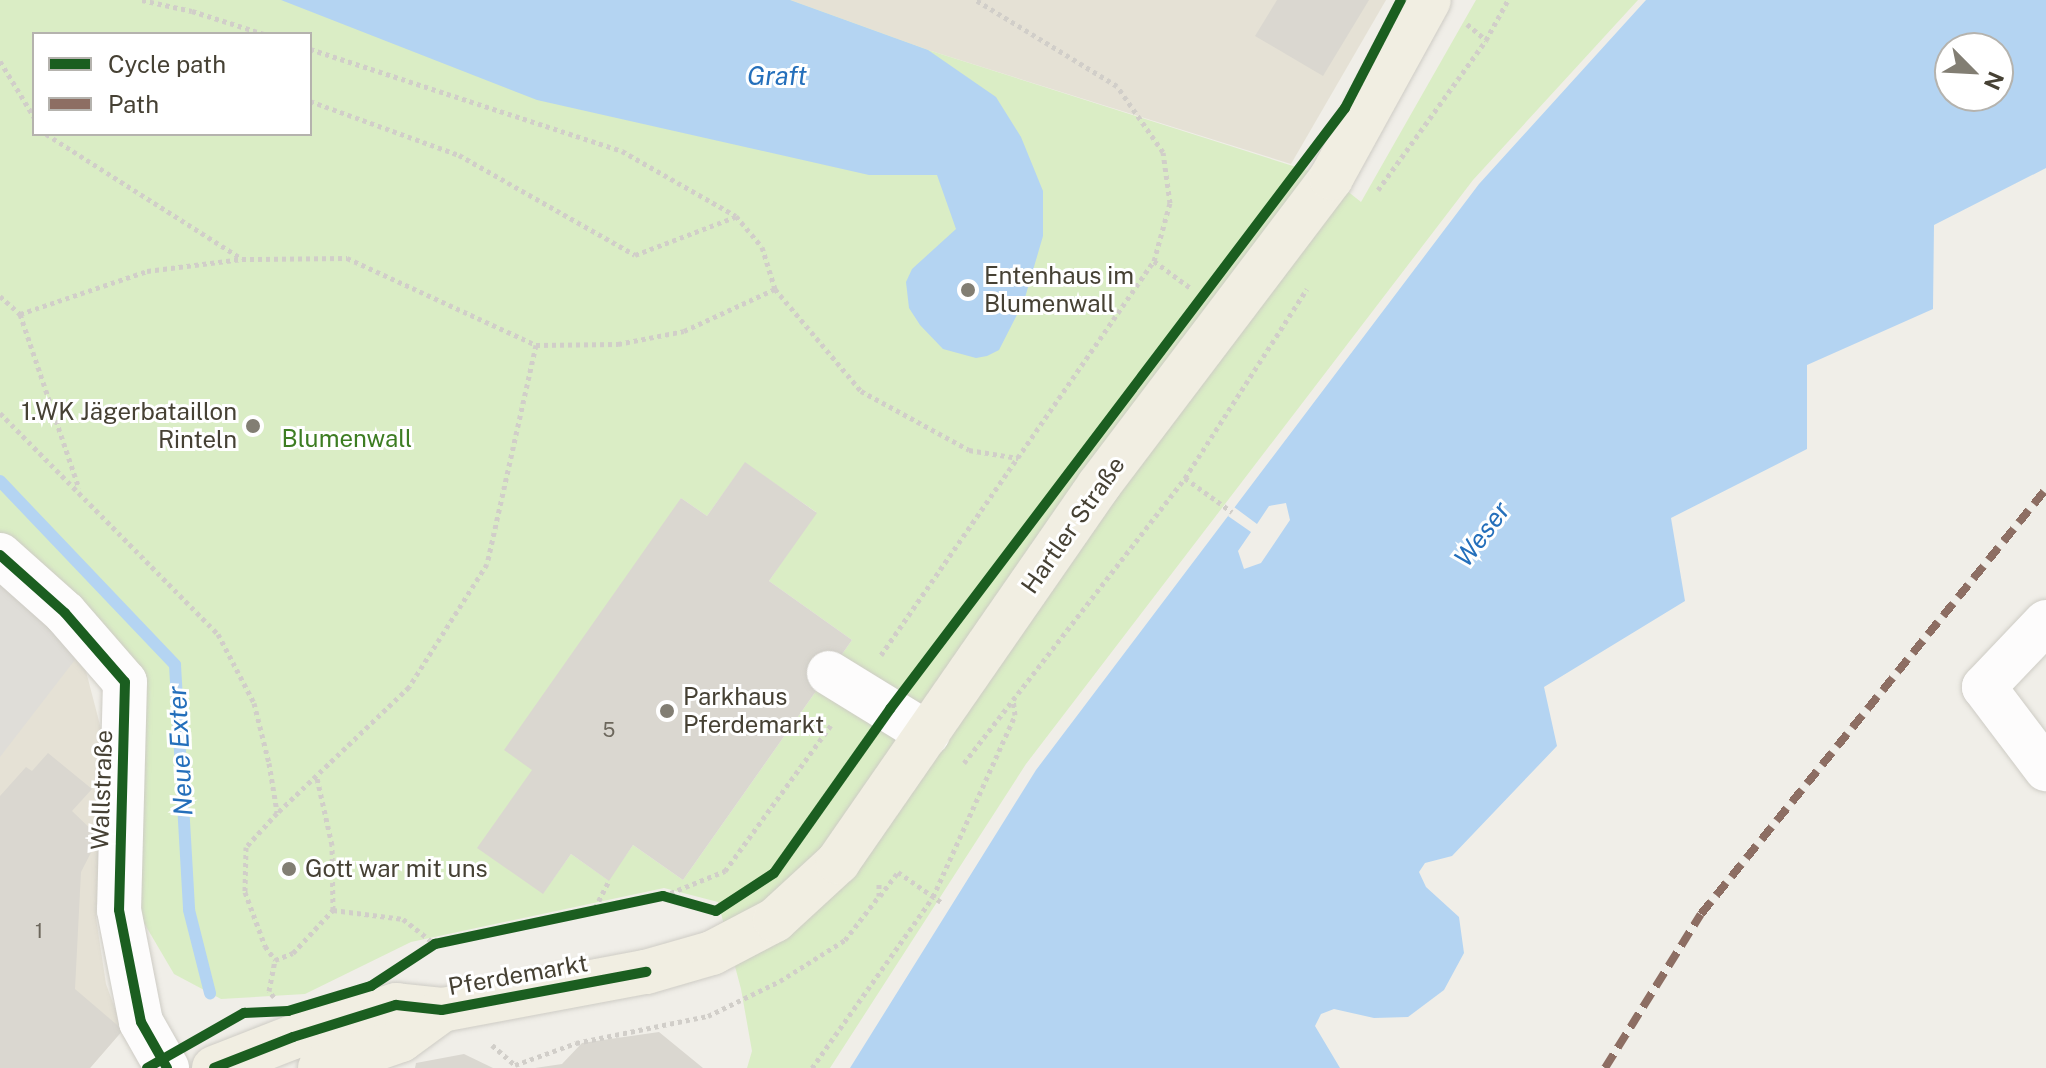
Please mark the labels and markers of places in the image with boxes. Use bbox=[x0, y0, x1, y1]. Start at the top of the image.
place label: Entenhaus im Blumenwall bbox=[984, 262, 1134, 318]
marker: Entenhaus im Blumenwall bbox=[959, 281, 977, 299]
place label: 1.WK Jägerbataillon Rinteln bbox=[21, 398, 237, 454]
marker: 1.WK Jägerbataillon Rinteln bbox=[244, 417, 262, 435]
place label: Parkhaus Pferdemarkt bbox=[683, 683, 824, 739]
marker: Parkhaus Pferdemarkt bbox=[658, 702, 676, 720]
place label: Gott war mit uns bbox=[305, 855, 488, 883]
marker: Gott war mit uns bbox=[280, 860, 298, 878]

